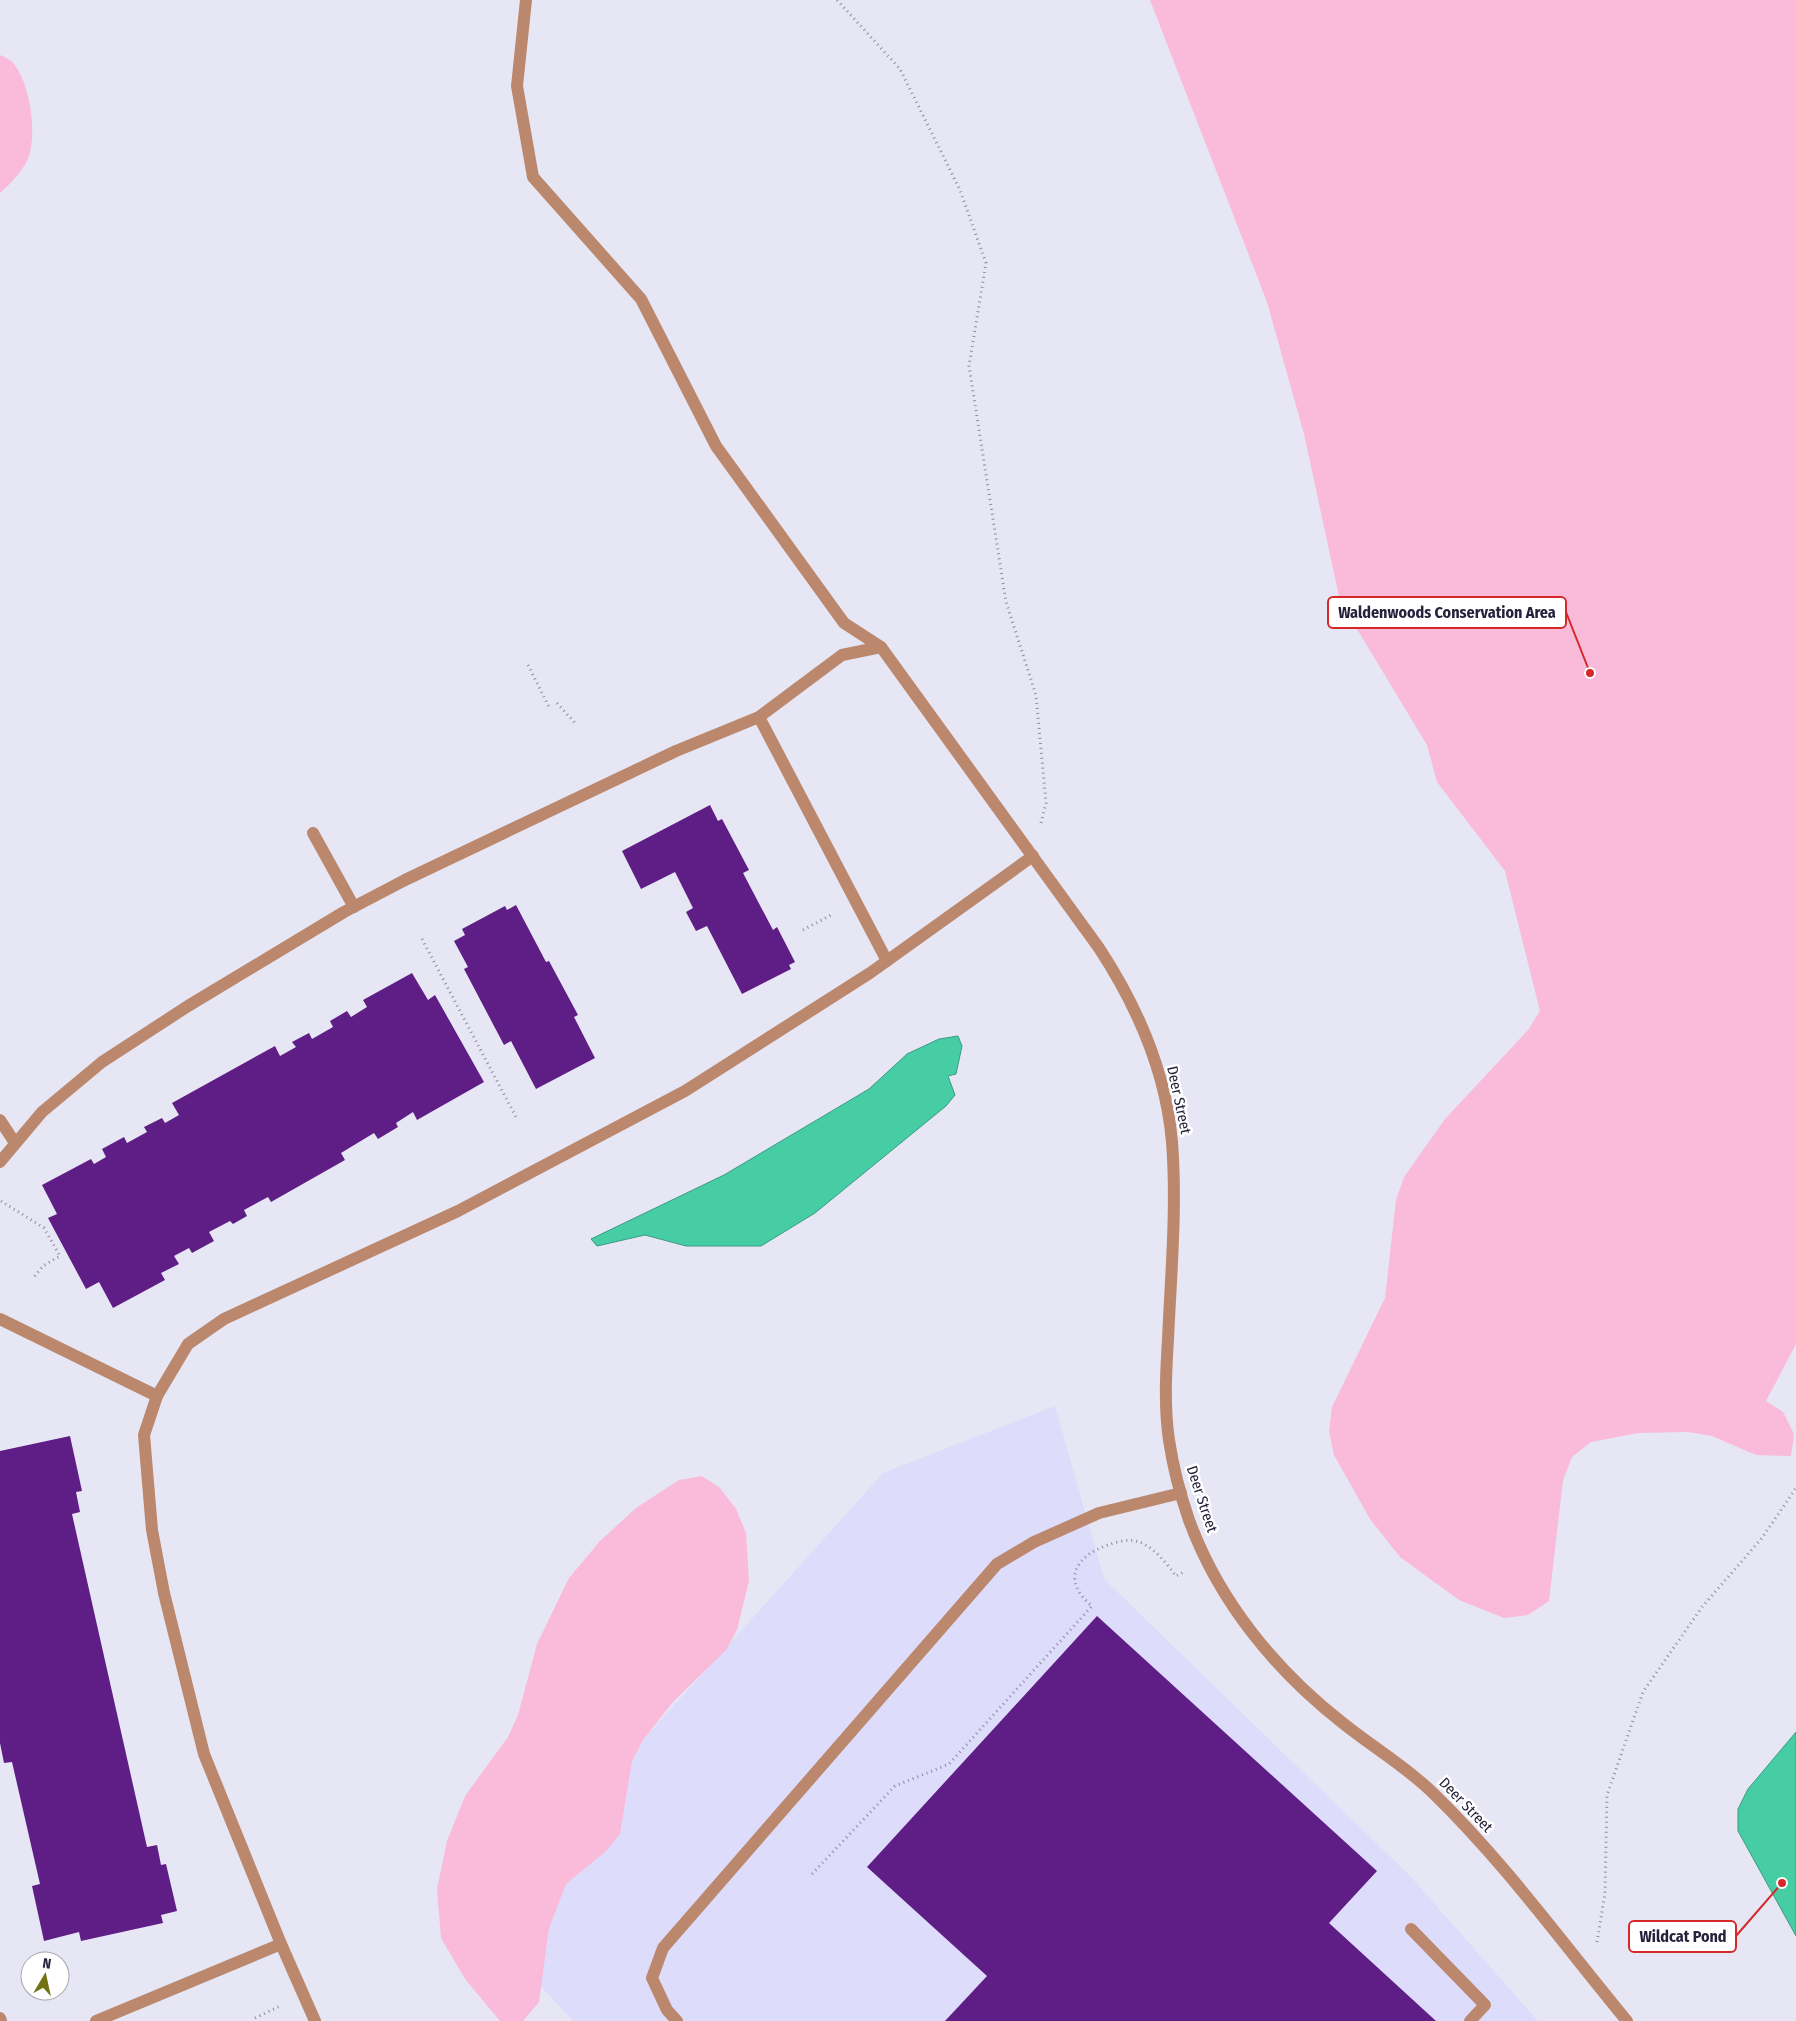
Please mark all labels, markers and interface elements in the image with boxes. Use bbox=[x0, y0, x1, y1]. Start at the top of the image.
callout: Waldenwoods Conservation Area bbox=[1328, 597, 1566, 628]
text: Waldenwoods Conservation Area bbox=[1338, 603, 1556, 622]
street label: Deer Street bbox=[1163, 1064, 1195, 1136]
street label: Deer Street bbox=[1183, 1463, 1221, 1535]
street label: Deer Street bbox=[1435, 1774, 1497, 1836]
callout: Wildcat Pond bbox=[1629, 1921, 1736, 1952]
text: Wildcat Pond bbox=[1639, 1927, 1727, 1946]
north arrow bbox=[20, 1951, 70, 2001]
text: N bbox=[41, 1955, 52, 1973]

